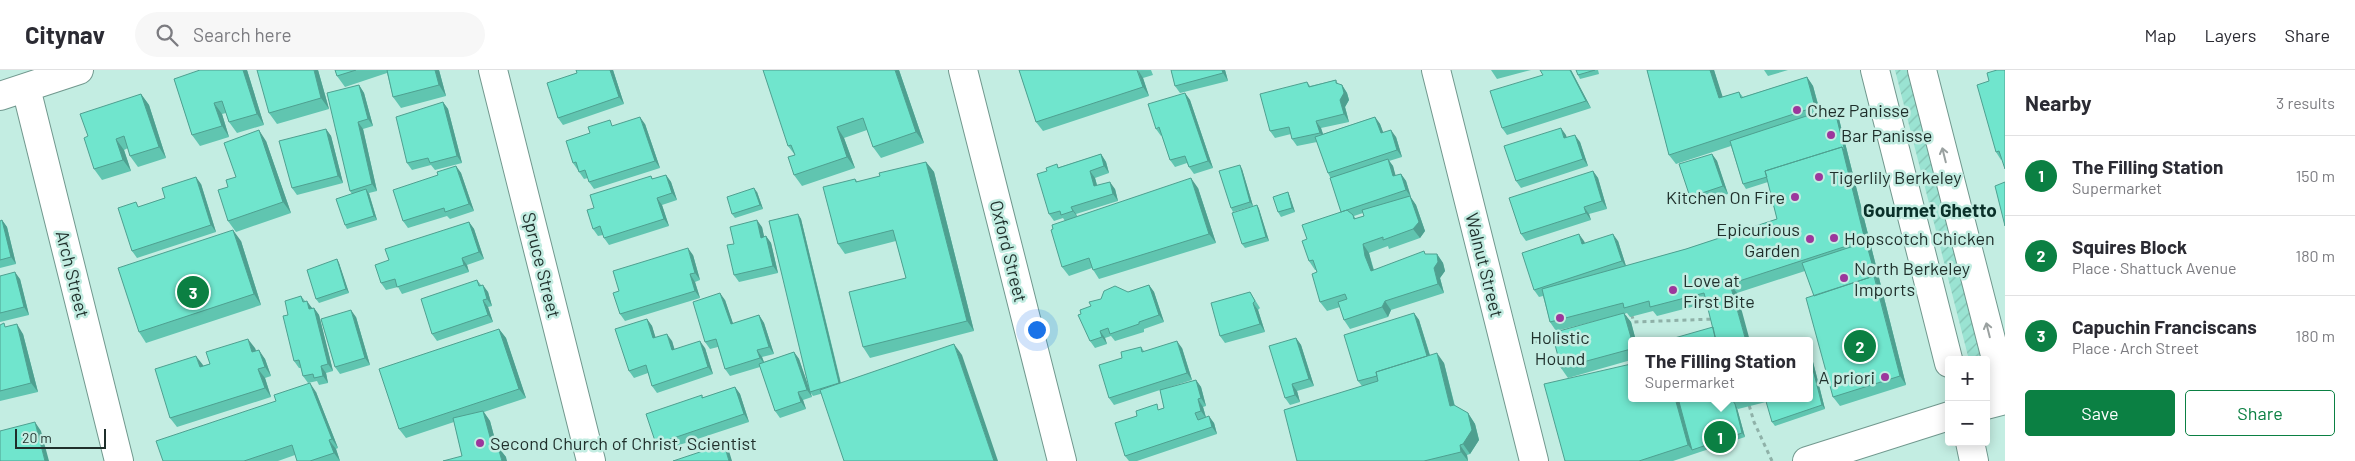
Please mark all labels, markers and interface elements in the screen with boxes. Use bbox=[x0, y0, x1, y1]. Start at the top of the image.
search box bbox=[135, 12, 485, 57]
text: Citynav bbox=[25, 20, 105, 49]
icon: search bbox=[153, 21, 181, 49]
text: Search here bbox=[193, 23, 292, 46]
text: Map bbox=[2144, 24, 2176, 46]
text: Layers bbox=[2204, 24, 2257, 46]
text: Share bbox=[2285, 24, 2330, 46]
text: Nearby bbox=[2025, 90, 2091, 115]
text: 3 results bbox=[2276, 93, 2335, 112]
place label: Chez Panisse bbox=[1807, 99, 1909, 121]
marker: Chez Panisse bbox=[1791, 104, 1803, 116]
place label: Bar Panisse bbox=[1841, 124, 1932, 146]
marker: Bar Panisse bbox=[1825, 129, 1837, 141]
one-way arrow bbox=[1939, 148, 1948, 164]
text: The Filling Station bbox=[2072, 155, 2223, 178]
place label: Tigerlily Berkeley bbox=[1829, 166, 1962, 188]
text: 1 bbox=[2038, 166, 2044, 185]
text: 150 m bbox=[2296, 166, 2335, 185]
marker: Tigerlily Berkeley bbox=[1813, 171, 1825, 183]
text: Supermarket bbox=[2072, 178, 2162, 197]
place label: Kitchen On Fire bbox=[1666, 186, 1785, 208]
marker: Kitchen On Fire bbox=[1789, 191, 1801, 203]
street label: Oxford Street bbox=[986, 198, 1032, 304]
district label: Gourmet Ghetto bbox=[1863, 198, 1997, 221]
street label: Spruce Street bbox=[518, 210, 566, 320]
street label: Walnut Street bbox=[1461, 210, 1509, 320]
place label: Epicurious Garden bbox=[1716, 218, 1800, 261]
place label: Hopscotch Chicken bbox=[1844, 227, 1995, 249]
street label: Arch Street bbox=[52, 228, 94, 320]
marker: Hopscotch Chicken bbox=[1828, 232, 1840, 244]
marker: Epicurious Garden bbox=[1804, 233, 1816, 245]
text: Squires Block bbox=[2072, 235, 2187, 258]
text: 2 bbox=[2037, 246, 2045, 265]
text: 180 m bbox=[2296, 246, 2335, 265]
place label: North Berkeley Imports bbox=[1854, 257, 1970, 300]
text: Place · Shattuck Avenue bbox=[2072, 258, 2237, 277]
place label: Love at First Bite bbox=[1683, 269, 1755, 312]
marker: North Berkeley Imports bbox=[1838, 272, 1850, 284]
pin: 3 bbox=[177, 273, 209, 311]
marker: Love at First Bite bbox=[1667, 284, 1679, 296]
marker: Holistic Hound bbox=[1554, 312, 1566, 324]
text: Capuchin Franciscans bbox=[2072, 315, 2257, 338]
your location bbox=[1024, 317, 1050, 343]
one-way arrow bbox=[1983, 322, 1993, 338]
place label: Holistic Hound bbox=[1530, 326, 1590, 369]
text: 3 bbox=[2037, 326, 2045, 345]
text: 180 m bbox=[2296, 326, 2335, 345]
pin: 2 bbox=[1844, 327, 1876, 365]
popup bbox=[1628, 337, 1813, 402]
text: Place · Arch Street bbox=[2072, 338, 2199, 357]
text: The Filling Station bbox=[1645, 349, 1796, 372]
map controls bbox=[1945, 356, 1990, 446]
button: + bbox=[1945, 356, 1990, 401]
place label: A priori bbox=[1818, 366, 1875, 388]
marker: A priori bbox=[1879, 371, 1891, 383]
text: Supermarket bbox=[1645, 372, 1735, 391]
button: Save bbox=[2025, 390, 2175, 436]
button: Share bbox=[2185, 390, 2335, 436]
button: − bbox=[1945, 401, 1990, 446]
pin: 1 bbox=[1704, 418, 1736, 456]
scale bar bbox=[15, 426, 106, 449]
text: 20 m bbox=[22, 429, 52, 446]
place label: Second Church of Christ, Scientist bbox=[490, 432, 757, 454]
marker: Second Church of Christ, Scientist bbox=[474, 437, 486, 449]

